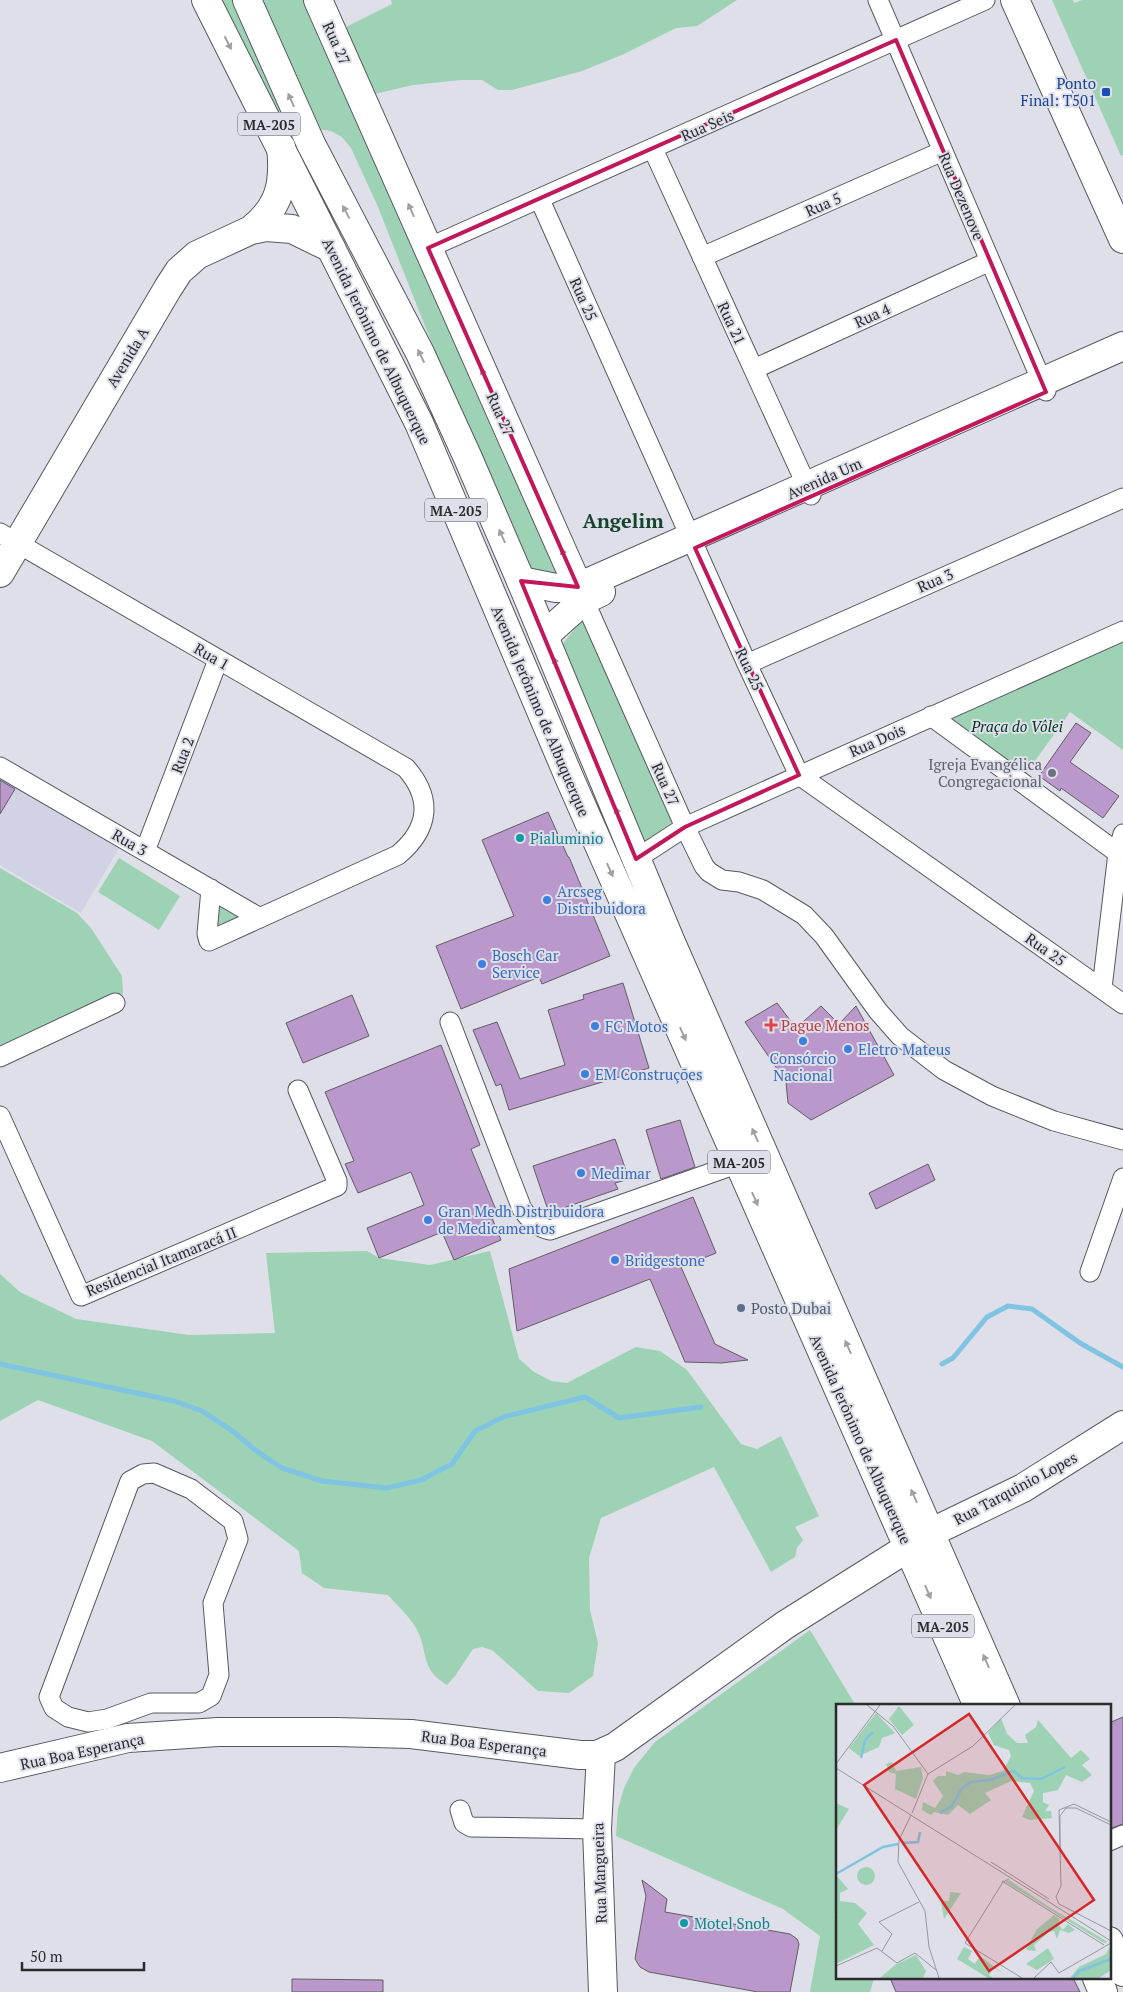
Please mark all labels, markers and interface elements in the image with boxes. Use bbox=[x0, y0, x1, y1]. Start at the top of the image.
street label: Rua 27 bbox=[319, 18, 355, 68]
one-way arrow bbox=[224, 36, 232, 51]
place label: Ponto Final: T501 bbox=[1021, 73, 1096, 110]
marker: Ponto Final: T501 bbox=[1100, 86, 1112, 98]
one-way arrow bbox=[287, 93, 295, 107]
street label: Rua Seis bbox=[677, 104, 737, 146]
road number: MA-205 bbox=[238, 112, 300, 136]
street label: Rua Dezenove bbox=[934, 149, 990, 243]
street label: Rua 5 bbox=[802, 187, 844, 221]
one-way arrow bbox=[406, 203, 414, 217]
one-way arrow bbox=[342, 204, 350, 219]
street label: Avenida Jerônimo de Albuquerque bbox=[318, 234, 436, 448]
street label: Rua 25 bbox=[566, 274, 602, 324]
street label: Rua 21 bbox=[713, 298, 751, 348]
street label: Rua 4 bbox=[851, 298, 893, 332]
street label: Avenida A bbox=[101, 323, 153, 391]
one-way arrow bbox=[417, 349, 425, 363]
one-way arrow bbox=[479, 368, 487, 382]
street label: Rua 27 bbox=[483, 389, 519, 439]
street label: Avenida Um bbox=[783, 453, 865, 503]
road number: MA-205 bbox=[425, 498, 487, 522]
district label: Angelim bbox=[582, 507, 664, 534]
one-way arrow bbox=[497, 529, 505, 543]
one-way arrow bbox=[560, 548, 568, 562]
street label: Rua 3 bbox=[914, 563, 956, 597]
street label: Avenida Jerônimo de Albuquerque bbox=[487, 602, 595, 820]
street label: Rua 1 bbox=[191, 638, 233, 674]
street label: Rua 25 bbox=[731, 644, 769, 694]
one-way arrow bbox=[551, 657, 559, 671]
park label: Praça do Vôlei bbox=[970, 716, 1064, 736]
street label: Rua Dois bbox=[846, 719, 908, 761]
street label: Rua 2 bbox=[166, 734, 198, 776]
place label: Igreja Evangélica Congregacional bbox=[928, 754, 1042, 791]
street label: Rua 27 bbox=[648, 759, 684, 809]
marker: Igreja Evangélica Congregacional bbox=[1046, 767, 1058, 779]
one-way arrow bbox=[613, 807, 621, 821]
street label: Rua 3 bbox=[109, 824, 151, 860]
place label: Pialuminio bbox=[530, 828, 603, 848]
marker: Pialuminio bbox=[514, 832, 526, 844]
one-way arrow bbox=[606, 863, 614, 877]
place label: Arcseg Distribuidora bbox=[557, 881, 646, 918]
marker: Arcseg Distribuidora bbox=[541, 894, 553, 906]
street label: Rua 25 bbox=[1022, 928, 1070, 970]
place label: Bosch Car Service bbox=[492, 945, 559, 982]
marker: Bosch Car Service bbox=[476, 958, 488, 970]
place label: Pague Menos bbox=[781, 1015, 869, 1035]
place label: FC Motos bbox=[605, 1016, 668, 1036]
marker: Pague Menos bbox=[765, 1019, 777, 1031]
marker: FC Motos bbox=[589, 1020, 601, 1032]
one-way arrow bbox=[679, 1027, 687, 1041]
marker: Consórcio Nacional bbox=[797, 1035, 809, 1047]
place label: Eletro Mateus bbox=[858, 1039, 951, 1059]
marker: Eletro Mateus bbox=[842, 1043, 854, 1055]
place label: Consórcio Nacional bbox=[770, 1048, 836, 1085]
place label: EM Construções bbox=[595, 1064, 702, 1084]
marker: EM Construções bbox=[579, 1068, 591, 1080]
one-way arrow bbox=[750, 1128, 758, 1142]
road number: MA-205 bbox=[708, 1150, 770, 1174]
place label: Medimar bbox=[591, 1163, 651, 1183]
marker: Medimar bbox=[575, 1167, 587, 1179]
one-way arrow bbox=[752, 1192, 760, 1206]
place label: Gran Medh Distribuidora de Medicamentos bbox=[438, 1201, 605, 1238]
marker: Gran Medh Distribuidora de Medicamentos bbox=[422, 1214, 434, 1226]
street label: Residencial Itamaracá II bbox=[83, 1222, 239, 1300]
place label: Bridgestone bbox=[625, 1250, 705, 1270]
marker: Bridgestone bbox=[609, 1254, 621, 1266]
place label: Posto Dubai bbox=[751, 1298, 831, 1318]
marker: Posto Dubai bbox=[735, 1302, 747, 1314]
street label: Avenida Jerônimo de Albuquerque bbox=[806, 1331, 916, 1547]
one-way arrow bbox=[844, 1340, 852, 1355]
street label: Rua Tarquinio Lopes bbox=[950, 1447, 1080, 1529]
one-way arrow bbox=[909, 1489, 917, 1503]
one-way arrow bbox=[925, 1585, 933, 1599]
road number: MA-205 bbox=[912, 1614, 974, 1638]
one-way arrow bbox=[982, 1654, 990, 1668]
inset map bbox=[836, 1704, 1110, 1980]
street label: Rua Boa Esperança bbox=[420, 1725, 548, 1761]
street label: Rua Boa Esperança bbox=[18, 1728, 146, 1774]
street label: Rua Mangueira bbox=[587, 1822, 611, 1924]
place label: Motel Snob bbox=[694, 1913, 770, 1933]
marker: Motel Snob bbox=[678, 1917, 690, 1929]
scale bar bbox=[22, 1940, 145, 1972]
text: 50 m bbox=[30, 1946, 63, 1966]

